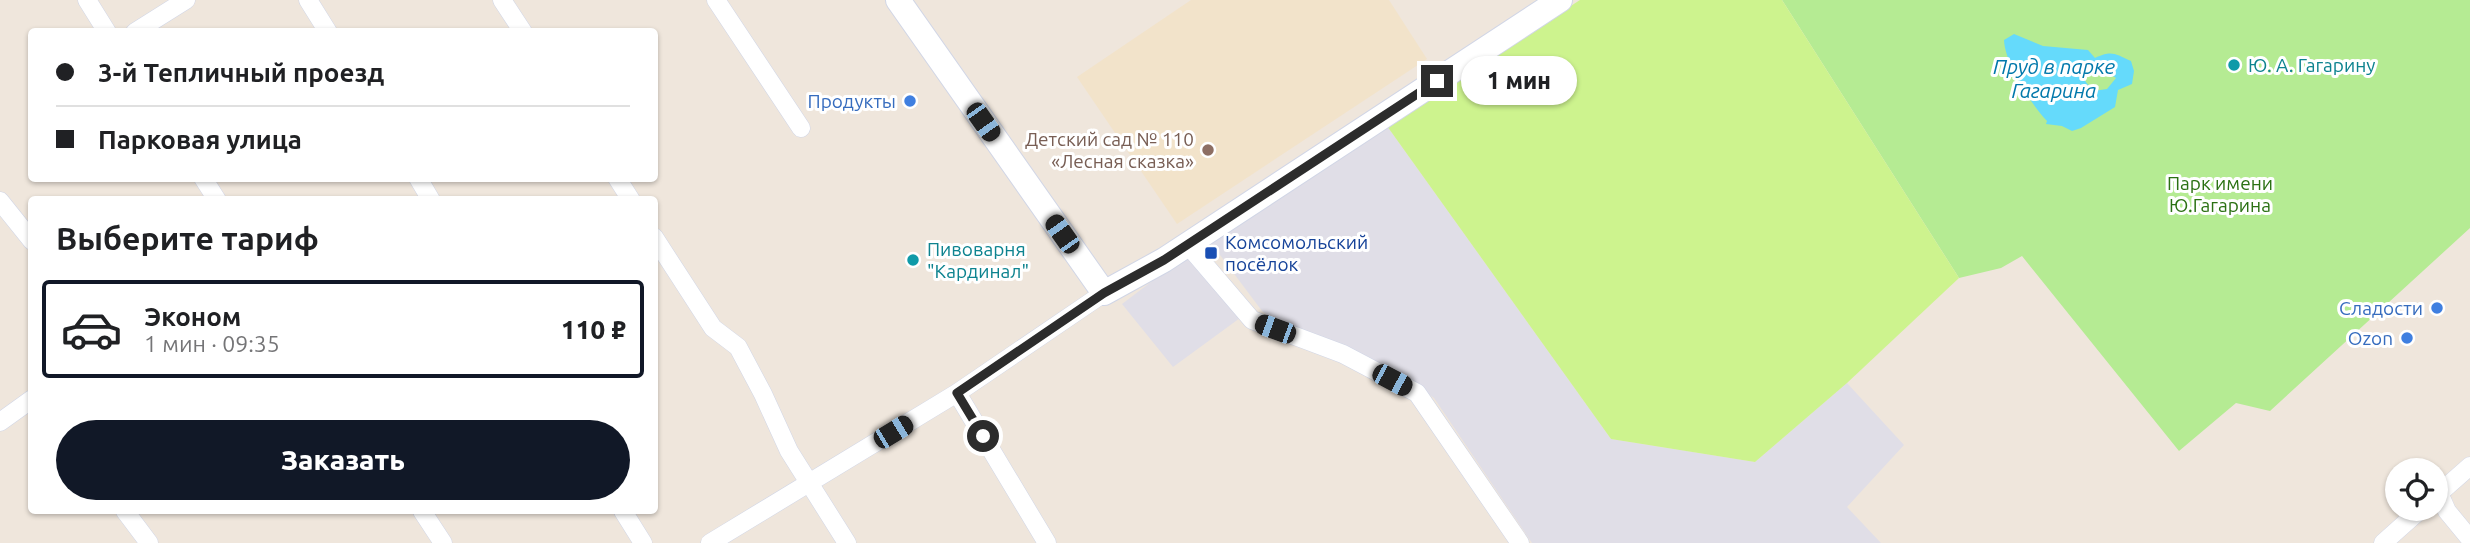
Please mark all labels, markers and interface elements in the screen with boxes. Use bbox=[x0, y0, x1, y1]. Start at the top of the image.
water label: Пруд в парке Гагарина bbox=[1993, 54, 2115, 102]
place label: Ю. А. Гагарину bbox=[2248, 54, 2375, 76]
callout: 1 мин bbox=[1462, 56, 1577, 106]
marker: Ю. А. Гагарину bbox=[2226, 57, 2242, 73]
text: 3-й Тепличный проезд bbox=[98, 58, 384, 87]
route end bbox=[1421, 65, 1453, 97]
text: 1 мин bbox=[1487, 68, 1551, 93]
place label: Продукты bbox=[808, 90, 896, 112]
marker: Продукты bbox=[902, 93, 918, 109]
car bbox=[963, 99, 1004, 145]
text: Парковая улица bbox=[98, 125, 302, 154]
place label: Детский сад № 110 «Лесная сказка» bbox=[1025, 128, 1194, 172]
marker: Детский сад № 110 «Лесная сказка» bbox=[1200, 142, 1216, 158]
park label: Парк имени Ю.Гагарина bbox=[2167, 172, 2273, 216]
car bbox=[1042, 211, 1083, 257]
text: Выберите тариф bbox=[56, 220, 319, 256]
place label: Комсомольский посёлок bbox=[1225, 231, 1368, 275]
place label: Пивоварня "Кардинал" bbox=[927, 238, 1029, 282]
marker: Комсомольский посёлок bbox=[1203, 245, 1219, 261]
marker: Пивоварня "Кардинал" bbox=[905, 252, 921, 268]
place label: Сладости bbox=[2339, 297, 2423, 319]
icon: car bbox=[60, 298, 123, 361]
marker: Сладости bbox=[2429, 300, 2445, 316]
text: Эконом bbox=[144, 302, 241, 331]
car bbox=[1252, 312, 1299, 346]
text: 110 ₽ bbox=[561, 315, 626, 344]
place label: Ozon bbox=[2348, 327, 2393, 349]
marker: Ozon bbox=[2399, 330, 2415, 346]
text: 1 мин · 09:35 bbox=[144, 331, 280, 356]
car bbox=[1369, 361, 1416, 399]
car bbox=[870, 412, 917, 452]
button: Заказать bbox=[56, 420, 630, 500]
route start bbox=[967, 420, 999, 452]
map controls bbox=[2385, 458, 2448, 521]
button: locate bbox=[2385, 458, 2448, 521]

